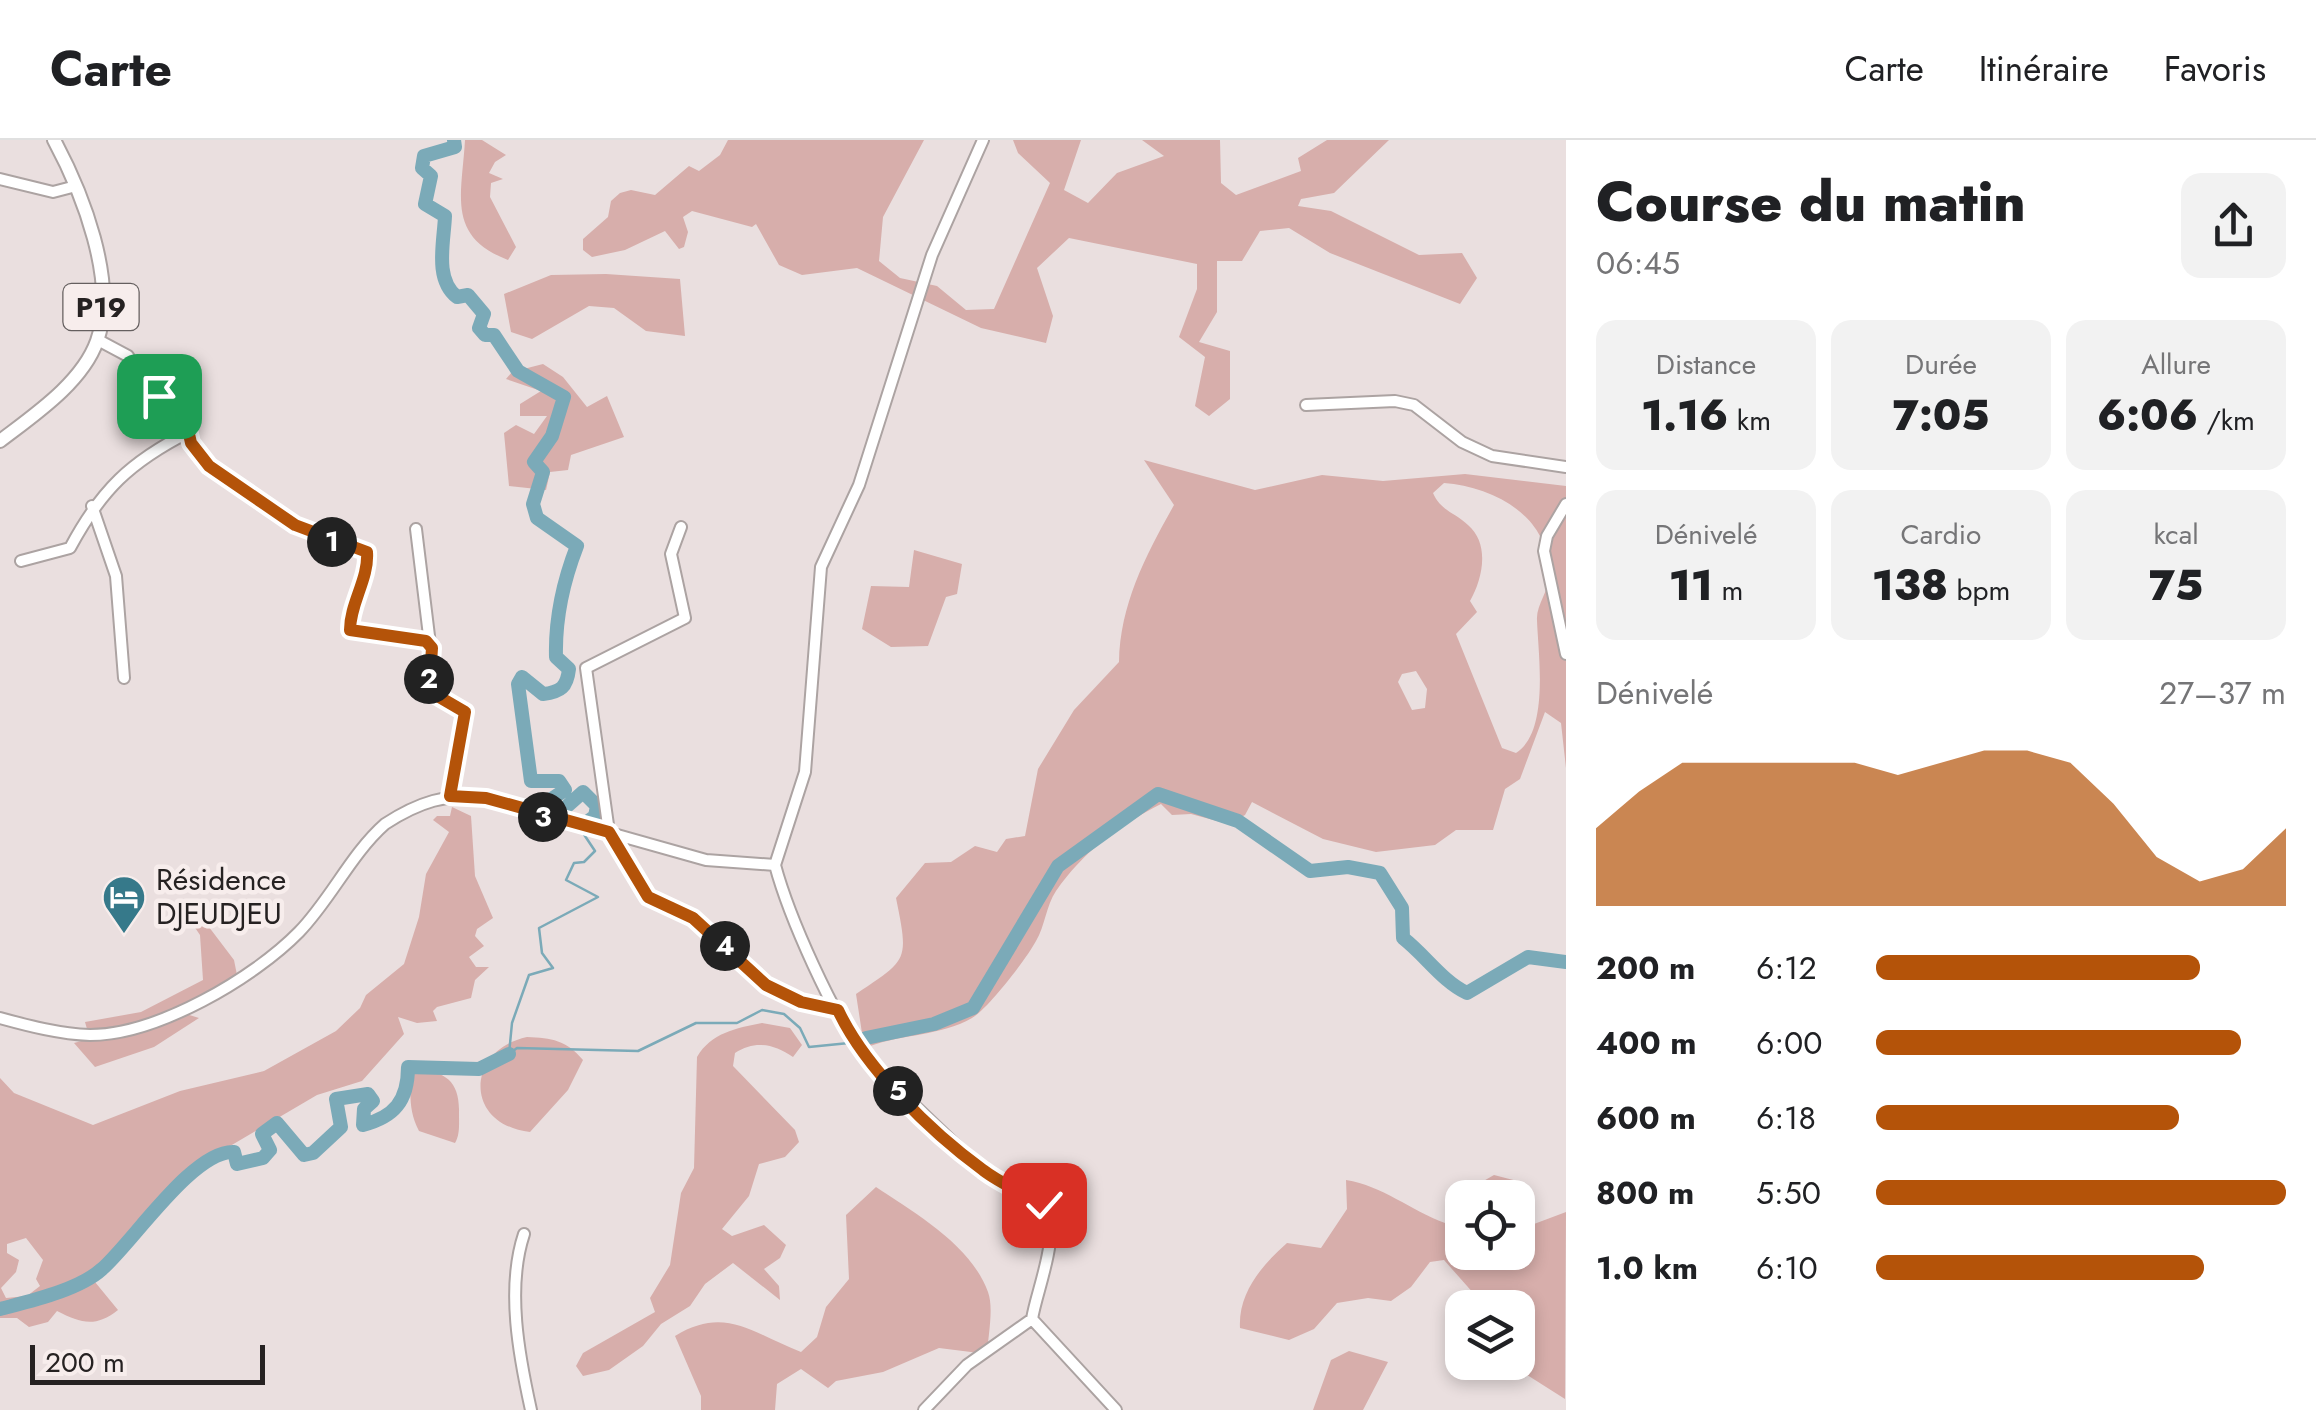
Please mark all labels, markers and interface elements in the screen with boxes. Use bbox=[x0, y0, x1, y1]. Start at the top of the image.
text: Carte bbox=[50, 35, 172, 104]
text: Carte bbox=[1845, 44, 1924, 94]
text: Itinéraire bbox=[1979, 44, 2109, 94]
text: Favoris bbox=[2164, 44, 2266, 94]
text: Course du matin bbox=[1596, 162, 2026, 242]
button: share bbox=[2181, 173, 2286, 278]
text: 06:45 bbox=[1596, 240, 1680, 286]
road number: P19 bbox=[64, 284, 138, 330]
text: Distance bbox=[1656, 344, 1756, 385]
text: Durée bbox=[1905, 344, 1977, 385]
text: Allure bbox=[2141, 344, 2211, 385]
pin bbox=[117, 354, 202, 439]
icon: arrive bbox=[132, 369, 187, 424]
text: 1.16 bbox=[1641, 385, 1728, 446]
text: 7:05 bbox=[1893, 385, 1989, 446]
text: 6:06 bbox=[2097, 385, 2198, 446]
text: km bbox=[1728, 400, 1771, 441]
text: /km bbox=[2198, 400, 2255, 441]
text: Dénivelé bbox=[1655, 514, 1757, 555]
text: Cardio bbox=[1901, 514, 1981, 555]
text: kcal bbox=[2153, 514, 2199, 555]
pin: 1 bbox=[307, 517, 357, 567]
text: 1 bbox=[325, 521, 339, 562]
text: 11 bbox=[1669, 555, 1713, 616]
text: 138 bbox=[1872, 555, 1948, 616]
text: 75 bbox=[2149, 555, 2203, 616]
text: m bbox=[1713, 570, 1743, 611]
text: bpm bbox=[1948, 570, 2010, 611]
pin: 2 bbox=[404, 654, 454, 704]
text: 2 bbox=[420, 658, 438, 699]
text: Dénivelé bbox=[1596, 670, 1713, 716]
text: 27–37 m bbox=[2159, 670, 2286, 716]
pin: 3 bbox=[518, 792, 568, 842]
text: 3 bbox=[534, 796, 552, 837]
place label: Résidence DJEUDJEU bbox=[156, 858, 286, 935]
hotel icon: Résidence DJEUDJEU bbox=[101, 874, 147, 935]
pin: 4 bbox=[700, 921, 750, 971]
text: 4 bbox=[715, 925, 735, 966]
text: 200 m bbox=[1596, 945, 1695, 991]
text: 6:12 bbox=[1756, 945, 1817, 991]
text: 400 m bbox=[1596, 1020, 1697, 1066]
text: 6:00 bbox=[1756, 1020, 1822, 1066]
pin: 5 bbox=[873, 1066, 923, 1116]
text: 5 bbox=[889, 1070, 907, 1111]
text: 600 m bbox=[1596, 1095, 1696, 1141]
text: 6:18 bbox=[1756, 1095, 1816, 1141]
pin bbox=[1002, 1163, 1087, 1248]
text: 800 m bbox=[1596, 1170, 1694, 1216]
text: 5:50 bbox=[1756, 1170, 1821, 1216]
icon: check bbox=[1017, 1178, 1072, 1233]
map controls bbox=[1445, 1180, 1535, 1380]
button: locate bbox=[1445, 1180, 1535, 1270]
text: 1.0 km bbox=[1596, 1245, 1698, 1291]
text: 6:10 bbox=[1756, 1245, 1818, 1291]
button: layers bbox=[1445, 1290, 1535, 1380]
scale bar bbox=[30, 1340, 265, 1384]
text: 200 m bbox=[45, 1342, 125, 1383]

